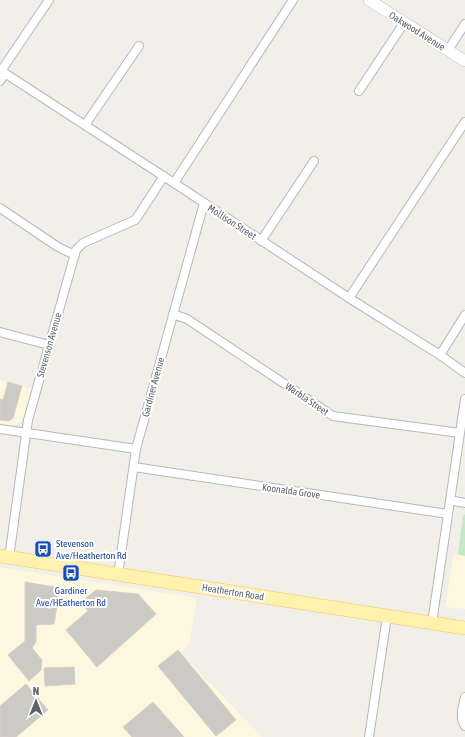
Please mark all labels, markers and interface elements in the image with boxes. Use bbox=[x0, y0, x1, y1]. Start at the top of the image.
street label: Oakwood Avenue bbox=[387, 9, 447, 53]
street label: Mollison Street bbox=[206, 202, 258, 242]
street label: Stevenson Avenue bbox=[34, 311, 64, 379]
street label: Gardiner Avenue bbox=[140, 356, 166, 418]
street label: Warbla Street bbox=[283, 380, 331, 418]
street label: Koonalda Grove bbox=[261, 481, 321, 501]
place label: Stevenson Ave/Heatherton Rd bbox=[56, 538, 127, 561]
bus stop icon: Stevenson Ave/Heatherton Rd bbox=[33, 539, 53, 559]
bus stop icon: Gardiner Ave/HEatherton Rd bbox=[61, 563, 81, 583]
street label: Heatherton Road bbox=[201, 582, 265, 602]
place label: Gardiner Ave/HEatherton Rd bbox=[36, 585, 106, 608]
north arrow bbox=[16, 681, 56, 721]
text: N bbox=[33, 685, 39, 697]

